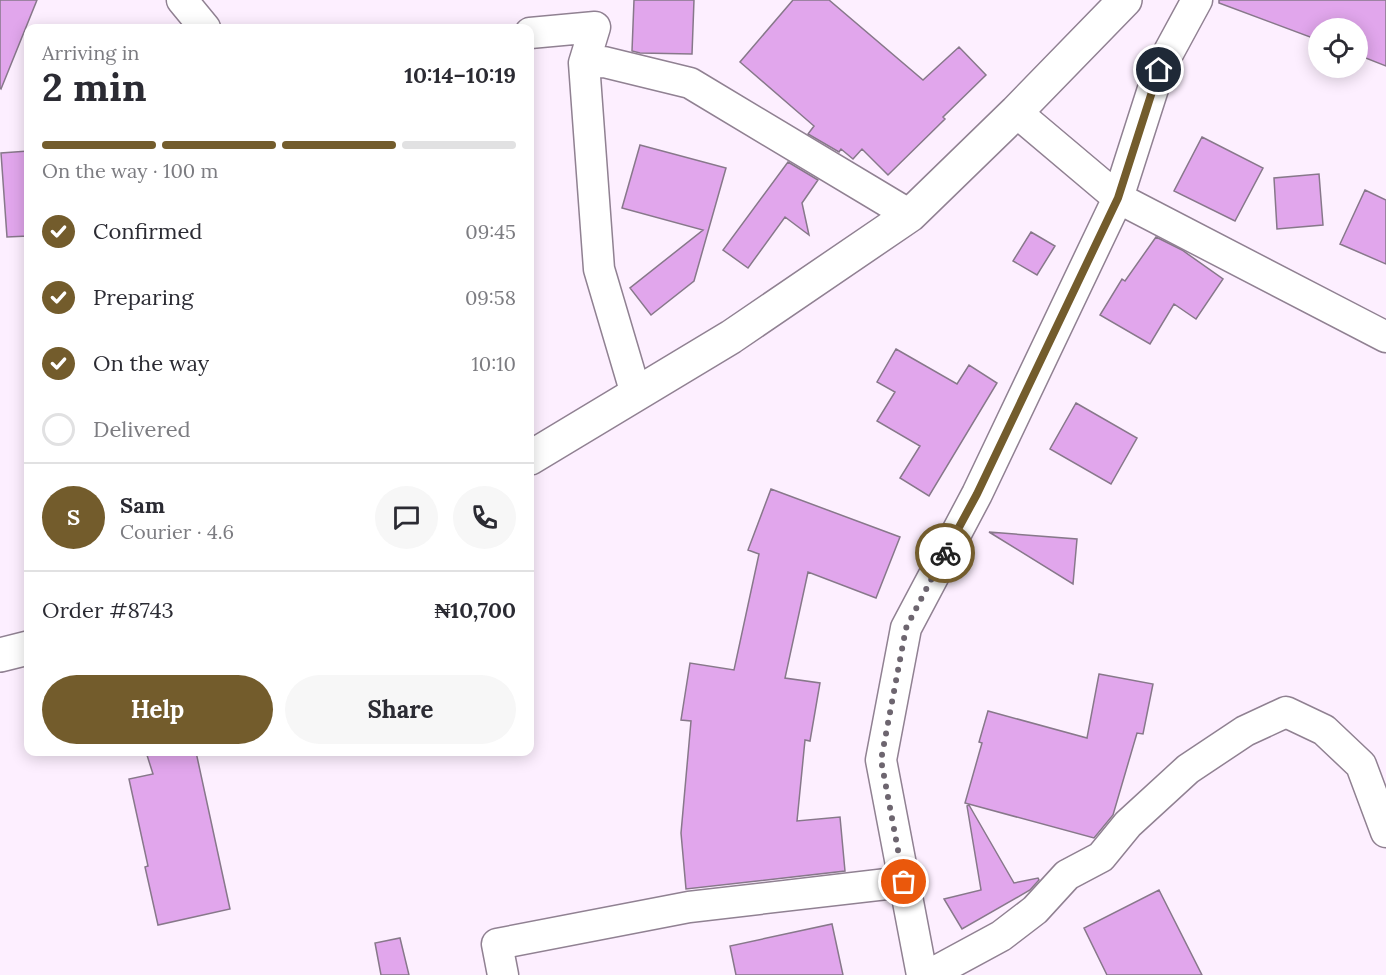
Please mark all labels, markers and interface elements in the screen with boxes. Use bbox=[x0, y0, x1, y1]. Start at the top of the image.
map controls bbox=[1308, 18, 1368, 78]
button: locate bbox=[1308, 18, 1368, 78]
text: Arriving in bbox=[42, 40, 139, 65]
pin bbox=[1133, 44, 1184, 95]
icon: home bbox=[1142, 53, 1175, 86]
text: 10:14–10:19 bbox=[404, 61, 516, 89]
text: 2 min bbox=[42, 62, 147, 112]
text: On the way · 100 m bbox=[42, 158, 218, 183]
icon: check bbox=[42, 215, 75, 248]
text: Confirmed bbox=[93, 217, 202, 245]
text: 09:45 bbox=[465, 219, 516, 244]
icon: check bbox=[42, 281, 75, 314]
text: Preparing bbox=[93, 283, 193, 311]
text: 09:58 bbox=[465, 285, 516, 310]
icon: check bbox=[42, 347, 75, 380]
text: On the way bbox=[93, 349, 209, 377]
text: 10:10 bbox=[472, 351, 516, 376]
text: Delivered bbox=[93, 415, 191, 443]
button: chat bbox=[375, 486, 438, 549]
button: phone bbox=[453, 486, 516, 549]
text: Sam bbox=[120, 491, 165, 519]
text: S bbox=[67, 503, 80, 531]
text: Courier · 4.6 bbox=[120, 519, 234, 544]
courier bbox=[915, 523, 975, 583]
icon: bike bbox=[929, 537, 962, 570]
text: Order #8743 bbox=[42, 596, 174, 624]
text: ₦10,700 bbox=[434, 596, 516, 624]
button: Help bbox=[42, 675, 273, 744]
button: Share bbox=[285, 675, 516, 744]
pin bbox=[878, 856, 929, 907]
icon: bag bbox=[887, 865, 920, 898]

